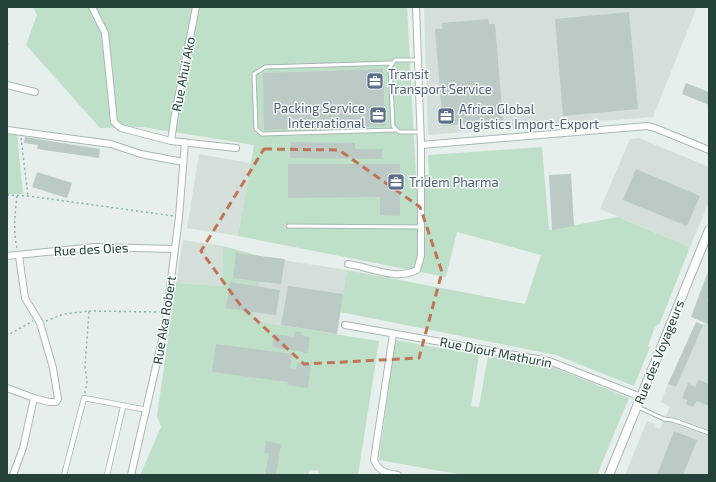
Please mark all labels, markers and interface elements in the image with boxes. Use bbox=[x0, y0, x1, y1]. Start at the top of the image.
street label: Rue Ahui Ako bbox=[168, 35, 198, 113]
place label: Transit Transport Service bbox=[388, 66, 492, 97]
office icon: Transit Transport Service bbox=[365, 71, 385, 91]
place label: Packing Service International bbox=[274, 100, 365, 131]
place label: Africa Global Logistics Import-Export bbox=[459, 101, 599, 132]
office icon: Packing Service International bbox=[368, 105, 388, 125]
office icon: Africa Global Logistics Import-Export bbox=[436, 106, 456, 126]
office icon: Tridem Pharma bbox=[386, 172, 406, 192]
place label: Tridem Pharma bbox=[409, 174, 499, 190]
street label: Rue des Oies bbox=[53, 239, 129, 259]
street label: Rue Aka Robert bbox=[149, 274, 179, 366]
street label: Rue des Voyageurs bbox=[631, 298, 687, 406]
street label: Rue Diouf Mathurin bbox=[439, 333, 553, 371]

